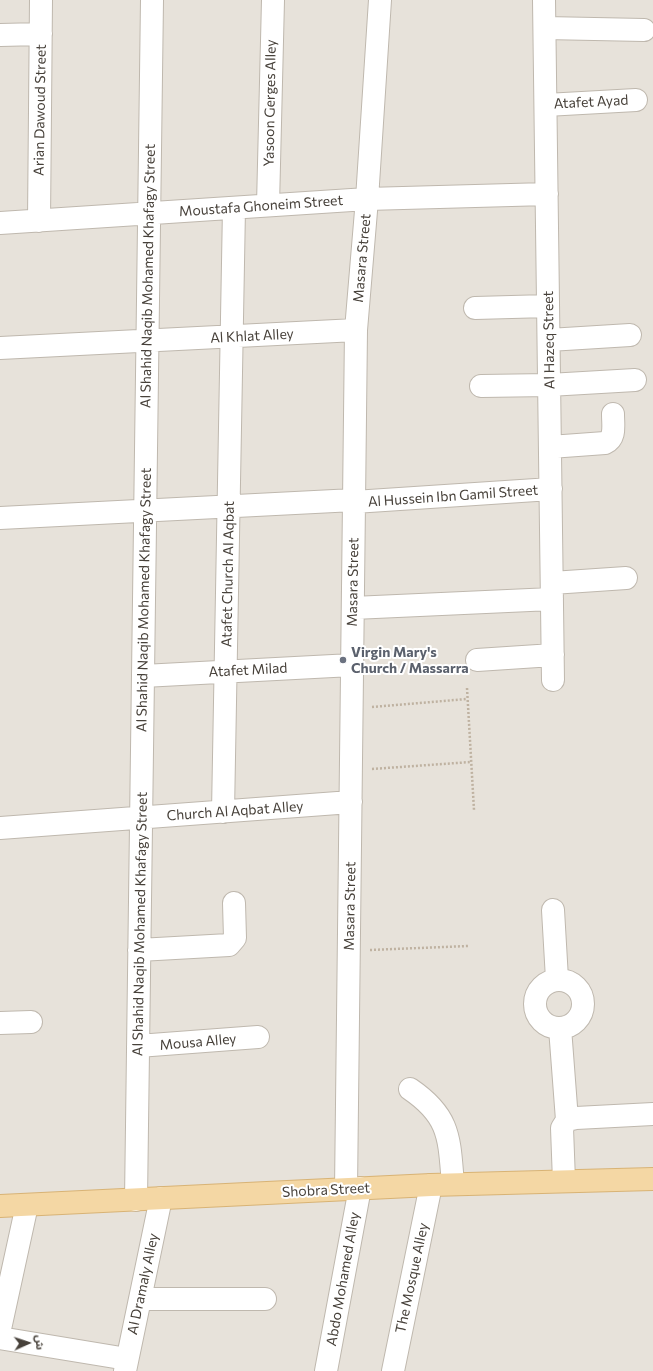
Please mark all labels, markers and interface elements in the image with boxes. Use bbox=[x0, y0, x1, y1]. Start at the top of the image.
street label: Yasoon Gerges Alley bbox=[260, 39, 280, 167]
street label: Arian Dawoud Street bbox=[30, 44, 50, 176]
street label: Atafet Ayad bbox=[553, 92, 629, 112]
street label: Al Shahid Naqib Mohamed Khafagy Street bbox=[137, 144, 159, 408]
street label: Moustafa Ghoneim Street bbox=[178, 192, 344, 220]
street label: Masara Street bbox=[350, 213, 374, 303]
street label: Al Hazeq Street bbox=[540, 291, 558, 389]
street label: Al Khlat Alley bbox=[210, 325, 294, 347]
street label: Al Shahid Naqib Mohamed Khafagy Street bbox=[133, 468, 155, 732]
street label: Al Hussein Ibn Gamil Street bbox=[367, 482, 539, 510]
street label: Atafet Church Al Aqbat bbox=[218, 501, 238, 647]
street label: Masara Street bbox=[344, 537, 362, 627]
place label: Virgin Mary's Church / Massarra bbox=[351, 644, 469, 676]
marker: Virgin Mary's Church / Massarra bbox=[338, 655, 348, 665]
street label: Atafet Milad bbox=[208, 660, 288, 680]
street label: Al Shahid Naqib Mohamed Khafagy Street bbox=[129, 792, 151, 1056]
street label: Church Al Aqbat Alley bbox=[166, 798, 304, 824]
street label: Masara Street bbox=[341, 861, 359, 951]
street label: Mousa Alley bbox=[159, 1030, 237, 1054]
street label: Shobra Street bbox=[282, 1179, 370, 1201]
street label: Abdo Mohamed Alley bbox=[323, 1211, 363, 1347]
street label: The Mosque Alley bbox=[392, 1221, 432, 1335]
street label: Al Dramaly Alley bbox=[124, 1232, 162, 1336]
north arrow bbox=[8, 1323, 48, 1363]
text: ش bbox=[34, 1334, 47, 1350]

